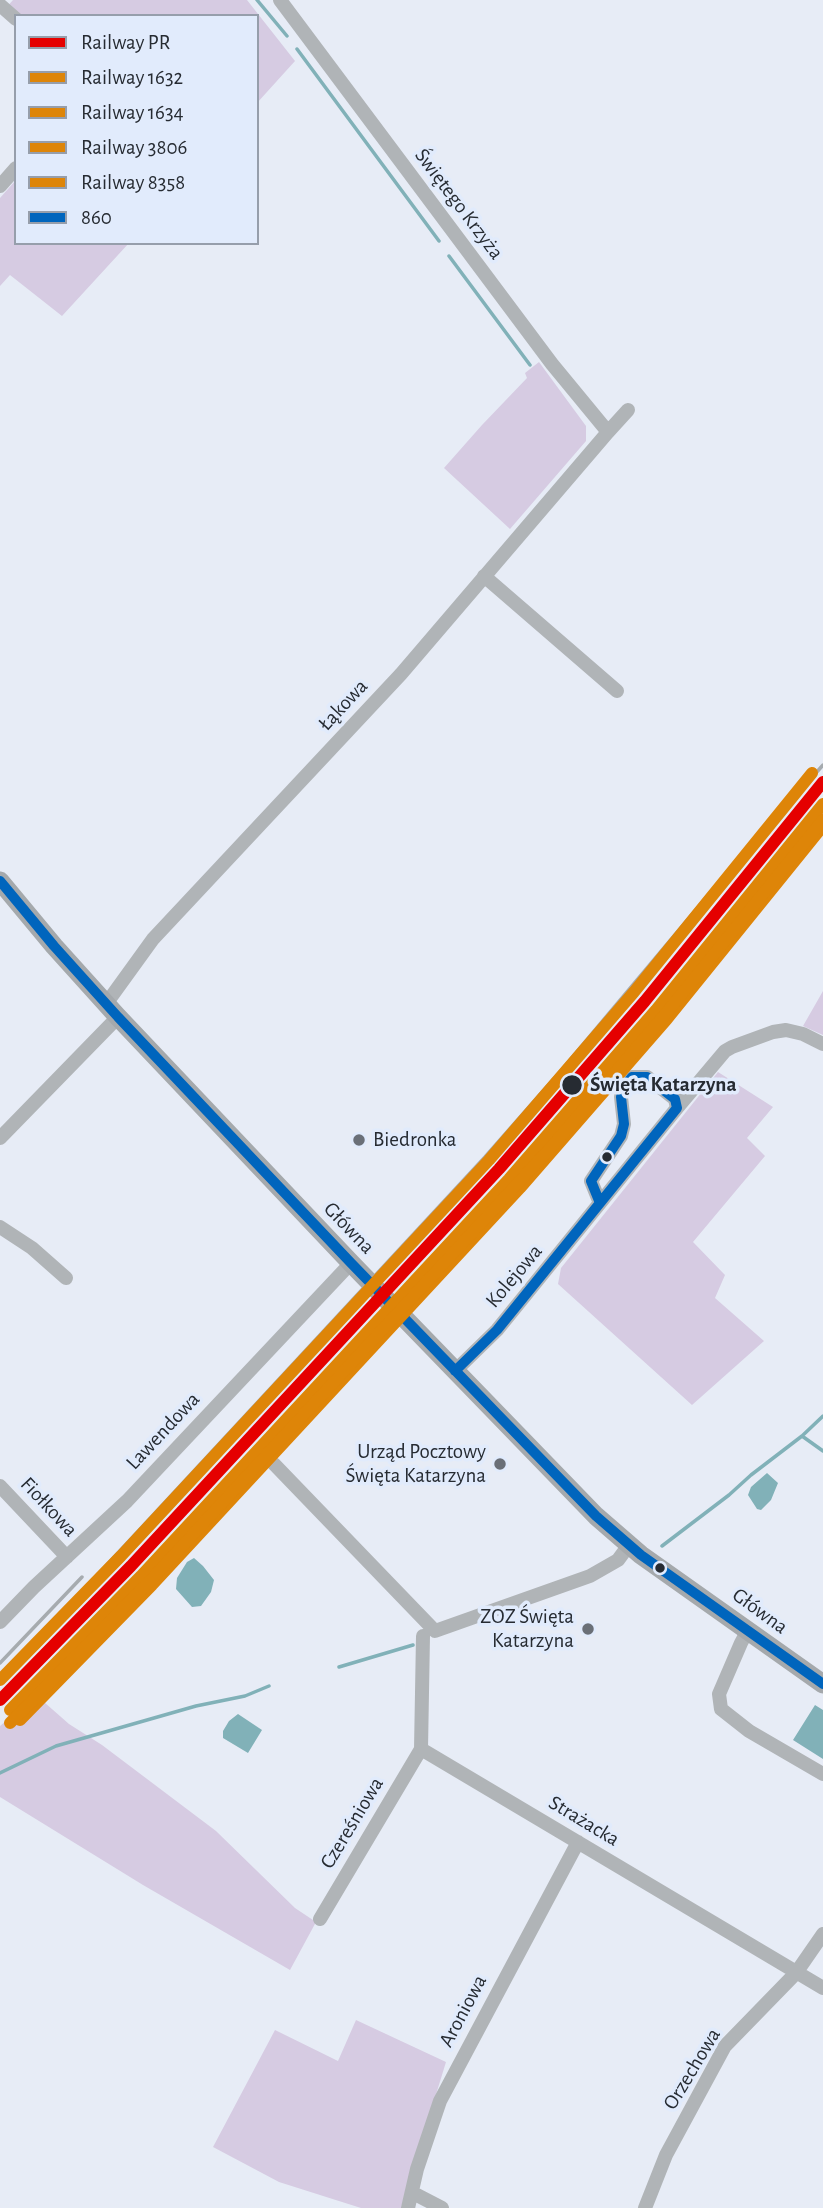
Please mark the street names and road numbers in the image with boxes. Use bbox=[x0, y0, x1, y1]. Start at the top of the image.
street label: Świętego Krzyża bbox=[409, 144, 509, 264]
street label: Łąkowa bbox=[313, 674, 373, 736]
street label: Główna bbox=[318, 1197, 380, 1259]
street label: Kolejowa bbox=[480, 1239, 548, 1313]
street label: Lawendowa bbox=[121, 1387, 205, 1475]
street label: Fiołkowa bbox=[15, 1472, 83, 1542]
street label: Główna bbox=[727, 1582, 793, 1640]
street label: Czereśniowa bbox=[315, 1773, 389, 1873]
street label: Strażacka bbox=[544, 1790, 624, 1852]
street label: Aroniowa bbox=[434, 1971, 492, 2051]
street label: Orzechowa bbox=[658, 2024, 726, 2114]

